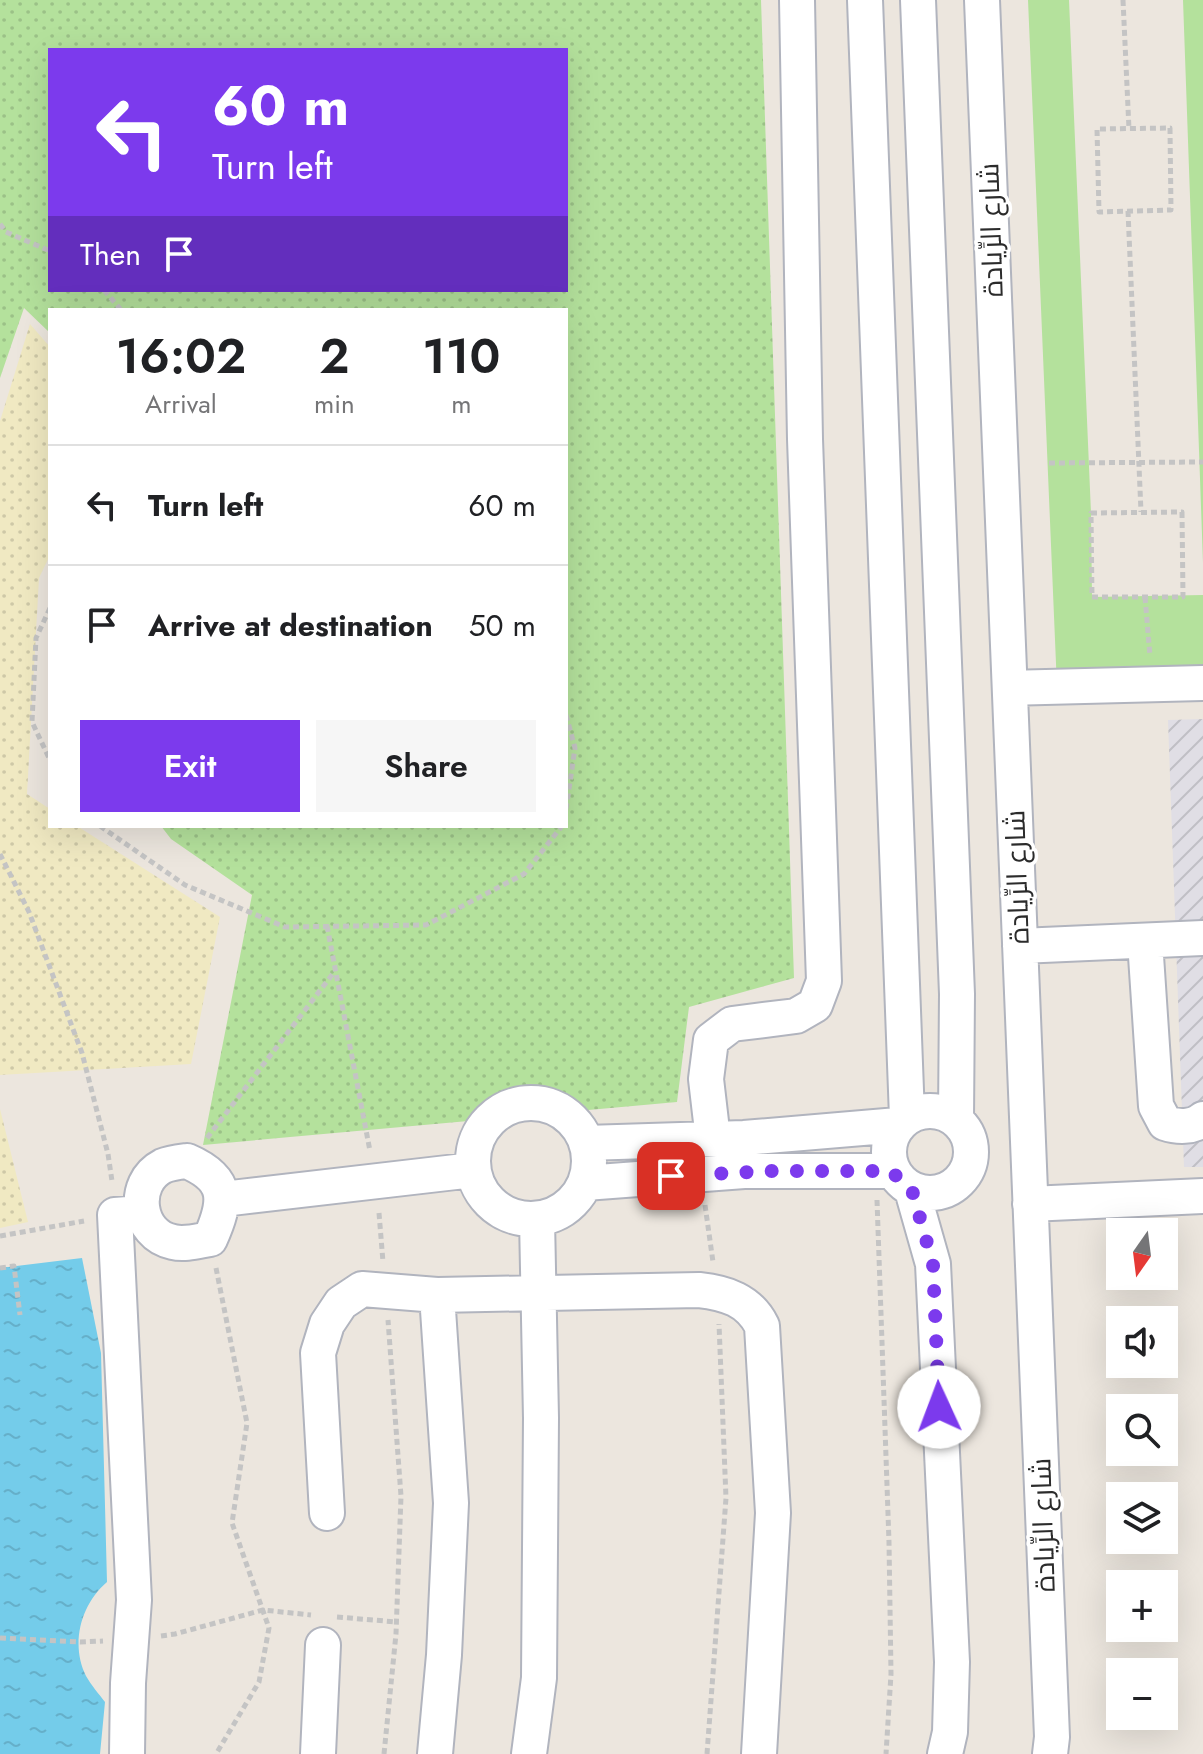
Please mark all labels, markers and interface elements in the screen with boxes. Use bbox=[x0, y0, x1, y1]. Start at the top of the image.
text: 60 m bbox=[212, 65, 349, 146]
icon: left bbox=[80, 80, 184, 184]
text: Turn left bbox=[212, 140, 333, 192]
street label: شارع الرِّيادة bbox=[968, 162, 1014, 298]
icon: arrive bbox=[157, 232, 201, 276]
text: Then bbox=[80, 233, 141, 276]
text: 16:02 bbox=[116, 322, 246, 391]
text: 2 bbox=[319, 322, 349, 391]
text: 110 bbox=[422, 322, 500, 391]
text: Arrival bbox=[145, 385, 217, 423]
text: min bbox=[314, 385, 355, 423]
text: m bbox=[451, 385, 471, 423]
icon: left bbox=[80, 483, 124, 527]
text: Turn left bbox=[148, 484, 263, 527]
text: 60 m bbox=[468, 484, 536, 527]
icon: arrive bbox=[80, 603, 124, 647]
text: Arrive at destination bbox=[148, 604, 433, 647]
text: 50 m bbox=[469, 604, 536, 647]
button: Exit bbox=[80, 720, 300, 812]
button: Share bbox=[316, 720, 536, 812]
street label: شارع الرِّيادة bbox=[994, 809, 1040, 945]
pin bbox=[637, 1142, 705, 1210]
icon: arrive bbox=[649, 1154, 693, 1198]
north arrow bbox=[1106, 1218, 1178, 1290]
map controls bbox=[1106, 1218, 1178, 1730]
button: sound bbox=[1106, 1306, 1178, 1378]
position arrow bbox=[897, 1365, 981, 1449]
button: search bbox=[1106, 1394, 1178, 1466]
street label: شارع الرِّيادة bbox=[1020, 1457, 1066, 1593]
button: layers bbox=[1106, 1482, 1178, 1554]
button: + bbox=[1106, 1570, 1178, 1642]
button: − bbox=[1106, 1658, 1178, 1730]

